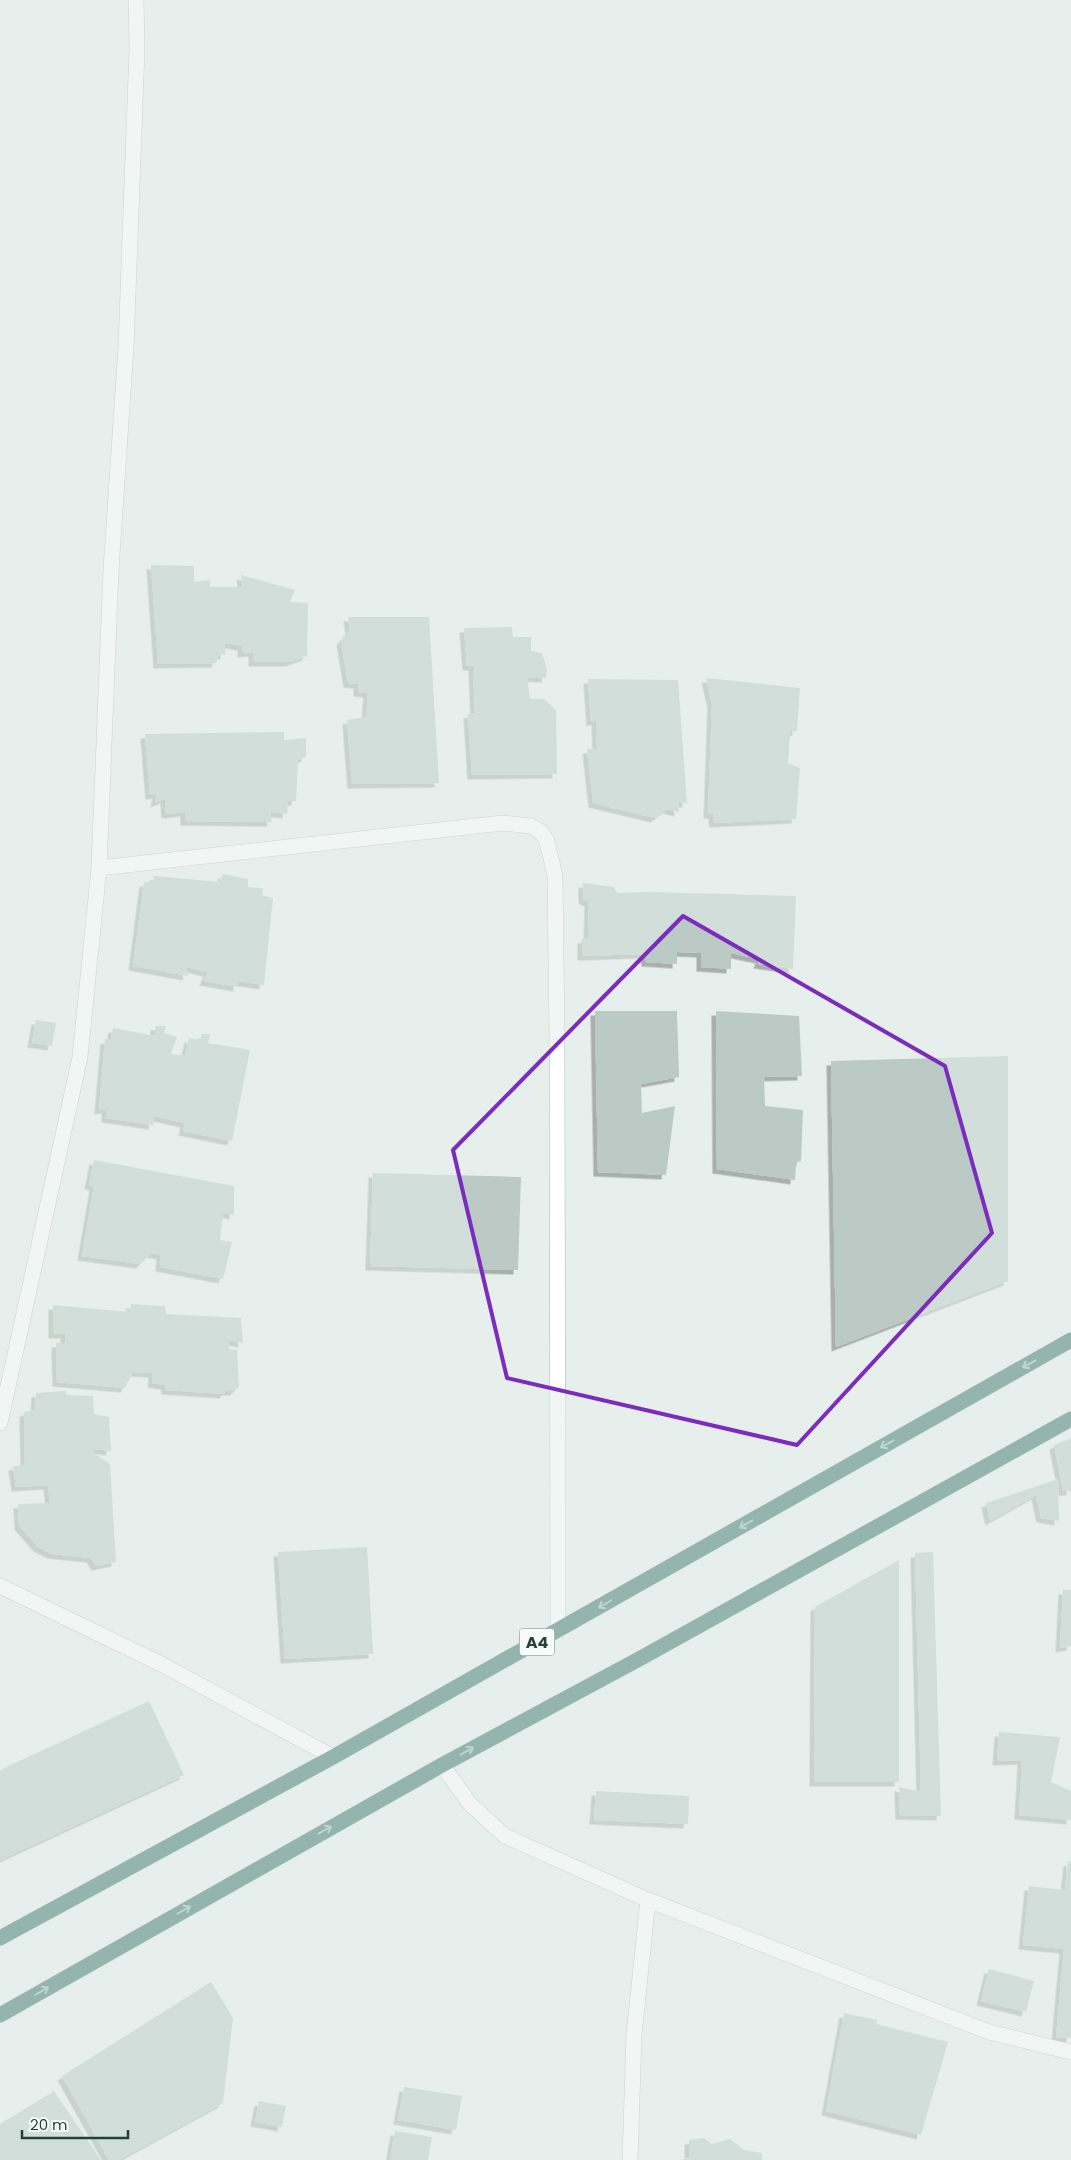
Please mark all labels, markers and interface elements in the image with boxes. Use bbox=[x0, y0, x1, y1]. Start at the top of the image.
one-way arrow bbox=[1022, 1359, 1036, 1369]
one-way arrow bbox=[880, 1439, 895, 1449]
one-way arrow bbox=[739, 1519, 753, 1529]
one-way arrow bbox=[598, 1600, 612, 1610]
road number: A4 bbox=[520, 1628, 554, 1655]
one-way arrow bbox=[459, 1746, 474, 1755]
one-way arrow bbox=[317, 1825, 332, 1834]
one-way arrow bbox=[176, 1905, 190, 1915]
one-way arrow bbox=[35, 1985, 49, 1995]
scale bar bbox=[22, 2108, 129, 2140]
text: 20 m bbox=[30, 2114, 68, 2135]

